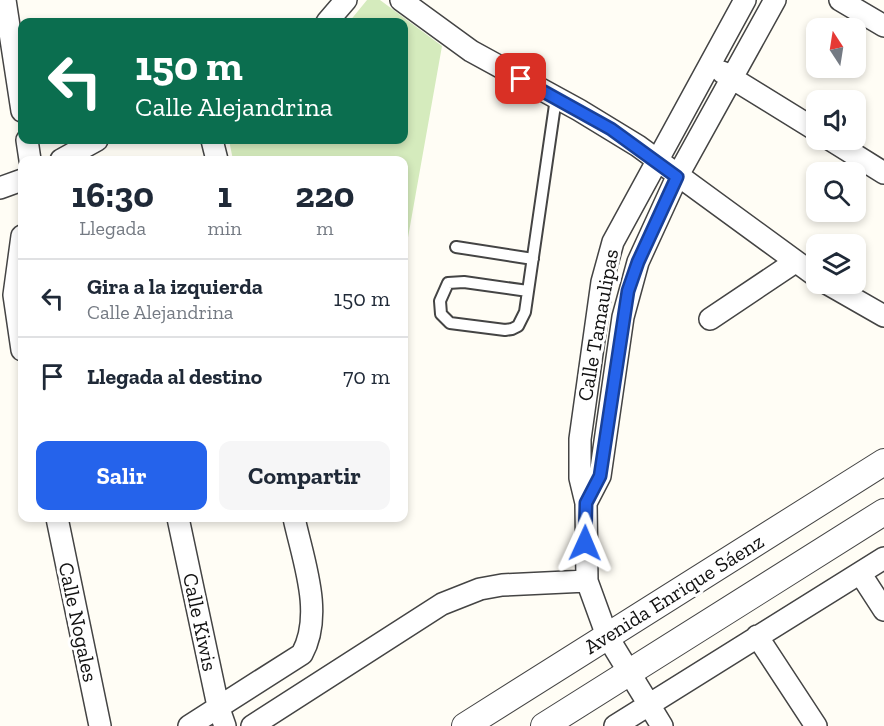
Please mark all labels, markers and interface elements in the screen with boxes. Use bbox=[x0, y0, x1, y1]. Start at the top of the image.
north arrow bbox=[806, 18, 866, 78]
map controls bbox=[806, 18, 866, 294]
text: 150 m bbox=[135, 40, 243, 91]
icon: left bbox=[36, 42, 114, 120]
pin bbox=[495, 53, 546, 104]
icon: arrive bbox=[504, 62, 537, 95]
button: sound bbox=[806, 90, 866, 150]
text: Calle Alejandrina bbox=[135, 91, 333, 123]
button: search bbox=[806, 162, 866, 222]
text: 16:30 bbox=[71, 173, 154, 216]
text: 1 bbox=[217, 173, 232, 216]
text: 220 bbox=[295, 173, 355, 216]
text: Llegada bbox=[79, 216, 146, 240]
text: min bbox=[207, 216, 242, 240]
text: m bbox=[316, 216, 334, 240]
button: layers bbox=[806, 234, 866, 294]
street label: Calle Tamaulipas bbox=[572, 247, 623, 403]
text: Gira a la izquierda bbox=[87, 273, 263, 300]
icon: left bbox=[36, 282, 69, 315]
text: 150 m bbox=[334, 285, 390, 312]
text: Calle Alejandrina bbox=[87, 300, 234, 324]
icon: arrive bbox=[36, 360, 69, 393]
text: Llegada al destino bbox=[87, 363, 262, 390]
text: 70 m bbox=[343, 363, 390, 390]
button: Salir bbox=[36, 441, 207, 510]
button: Compartir bbox=[219, 441, 390, 510]
position arrow bbox=[553, 511, 617, 575]
street label: Avenida Enrique Sáenz bbox=[579, 528, 768, 659]
street label: Calle Nogales bbox=[54, 560, 103, 684]
street label: Calle Kiwis bbox=[178, 570, 223, 673]

